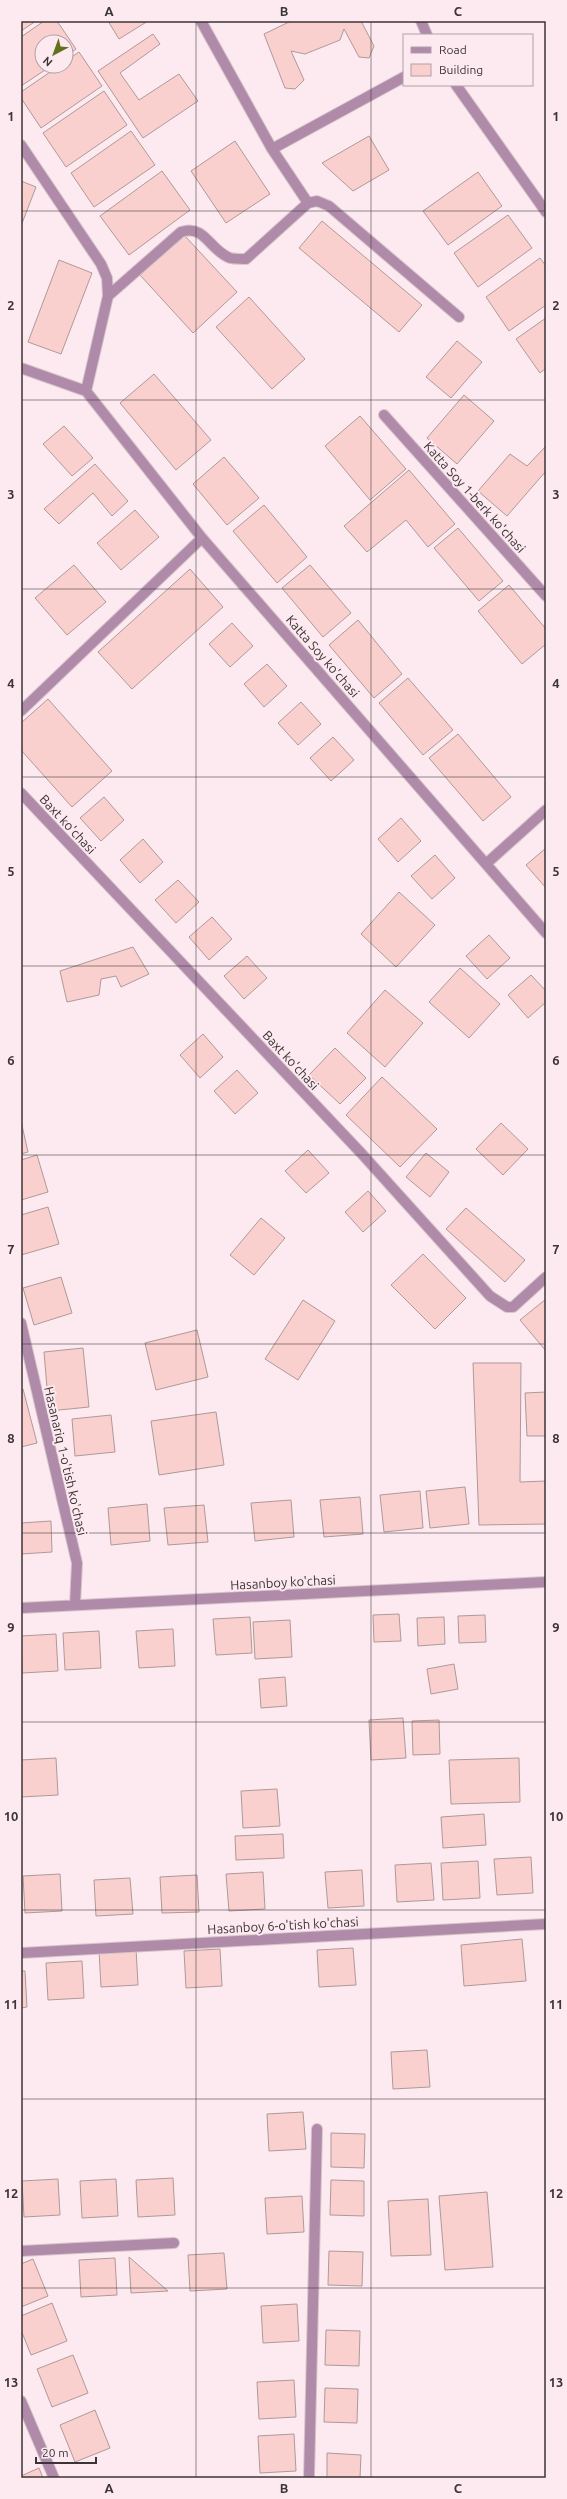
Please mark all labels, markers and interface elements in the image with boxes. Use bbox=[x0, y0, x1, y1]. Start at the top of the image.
text: A bbox=[104, 4, 114, 18]
text: B bbox=[280, 4, 289, 18]
text: C bbox=[454, 4, 463, 18]
north arrow bbox=[34, 34, 74, 74]
legend bbox=[403, 34, 533, 86]
text: Road bbox=[439, 43, 467, 56]
text: N bbox=[40, 54, 54, 69]
text: Building bbox=[439, 63, 483, 76]
text: 1 bbox=[7, 109, 15, 123]
text: 1 bbox=[552, 109, 560, 123]
text: 2 bbox=[7, 298, 15, 312]
text: 2 bbox=[552, 298, 560, 312]
street label: Katta Soy 1-berk ko'chasi bbox=[422, 439, 528, 555]
text: 3 bbox=[7, 487, 15, 501]
text: 3 bbox=[552, 487, 560, 501]
street label: Katta Soy ko'chasi bbox=[284, 612, 362, 700]
text: 4 bbox=[7, 676, 15, 690]
text: 4 bbox=[552, 676, 560, 690]
street label: Baxt ko'chasi bbox=[37, 792, 99, 856]
text: 5 bbox=[7, 864, 15, 878]
text: 5 bbox=[552, 864, 560, 878]
street label: Baxt ko'chasi bbox=[260, 1028, 322, 1092]
text: 6 bbox=[7, 1053, 15, 1067]
text: 6 bbox=[552, 1053, 560, 1067]
text: 7 bbox=[7, 1242, 15, 1256]
text: 7 bbox=[552, 1242, 560, 1256]
street label: Hasanariq 1-o'tish ko'chasi bbox=[42, 1385, 90, 1537]
text: 8 bbox=[7, 1431, 15, 1445]
text: 8 bbox=[552, 1431, 560, 1445]
street label: Hasanboy ko'chasi bbox=[230, 1572, 336, 1592]
text: 9 bbox=[7, 1620, 15, 1634]
text: 9 bbox=[552, 1620, 560, 1634]
text: 10 bbox=[4, 1809, 18, 1823]
text: 10 bbox=[549, 1809, 563, 1823]
street label: Hasanboy 6-o'tish ko'chasi bbox=[207, 1914, 359, 1936]
text: 11 bbox=[4, 1997, 18, 2011]
text: 11 bbox=[549, 1997, 563, 2011]
text: 12 bbox=[4, 2186, 18, 2200]
text: 12 bbox=[549, 2186, 563, 2200]
text: 13 bbox=[4, 2375, 18, 2389]
text: 13 bbox=[549, 2375, 563, 2389]
scale bar bbox=[36, 2439, 96, 2465]
text: 20 m bbox=[42, 2446, 69, 2459]
text: A bbox=[104, 2481, 114, 2495]
text: B bbox=[280, 2481, 289, 2495]
text: C bbox=[454, 2481, 463, 2495]

